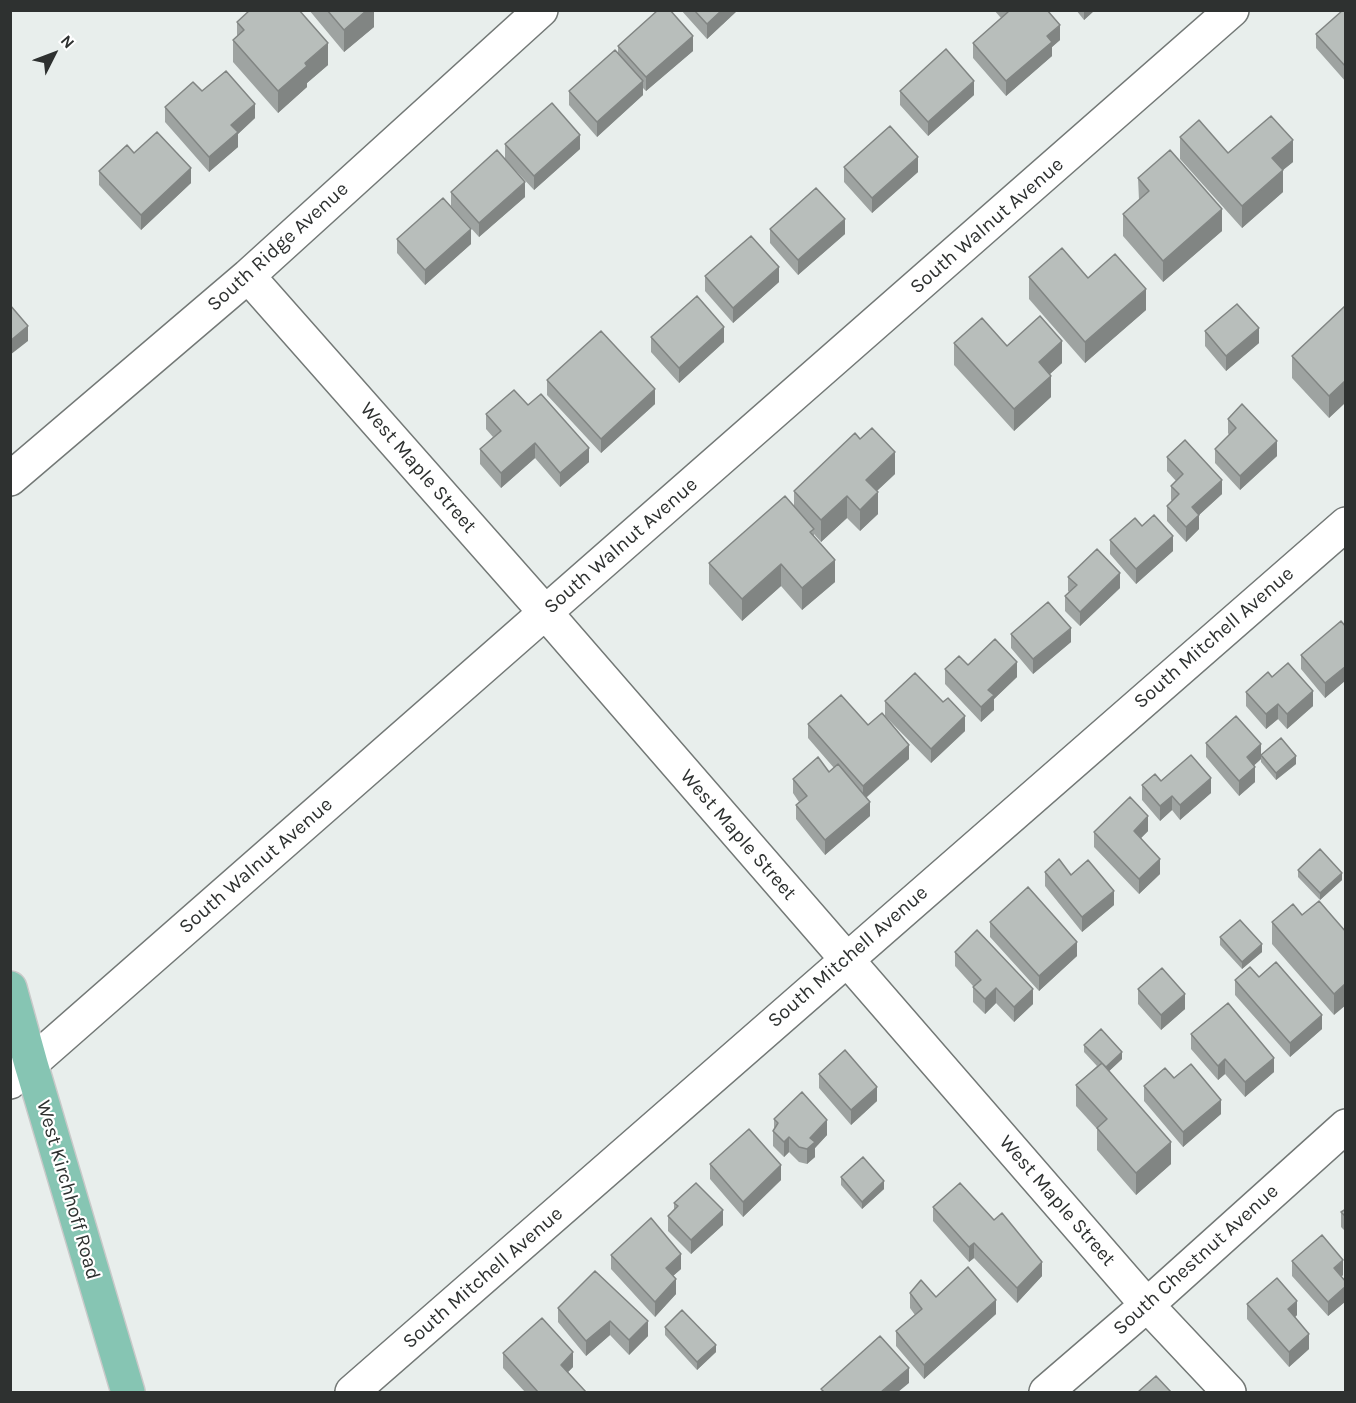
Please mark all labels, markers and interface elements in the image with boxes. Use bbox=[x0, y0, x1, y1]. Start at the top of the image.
north arrow bbox=[24, 24, 84, 84]
text: N bbox=[57, 31, 79, 52]
street label: South Walnut Avenue bbox=[905, 153, 1069, 299]
street label: South Ridge Avenue bbox=[202, 177, 354, 317]
street label: West Maple Street bbox=[355, 398, 481, 538]
street label: South Walnut Avenue bbox=[539, 473, 703, 619]
street label: South Mitchell Avenue bbox=[1129, 562, 1299, 714]
street label: West Maple Street bbox=[675, 765, 801, 905]
street label: South Walnut Avenue bbox=[174, 793, 338, 939]
street label: South Mitchell Avenue bbox=[763, 881, 933, 1033]
street label: West Kirchhoff Road bbox=[31, 1098, 105, 1282]
street label: West Maple Street bbox=[994, 1131, 1120, 1271]
street label: South Chestnut Avenue bbox=[1108, 1179, 1284, 1341]
street label: South Mitchell Avenue bbox=[398, 1202, 568, 1354]

